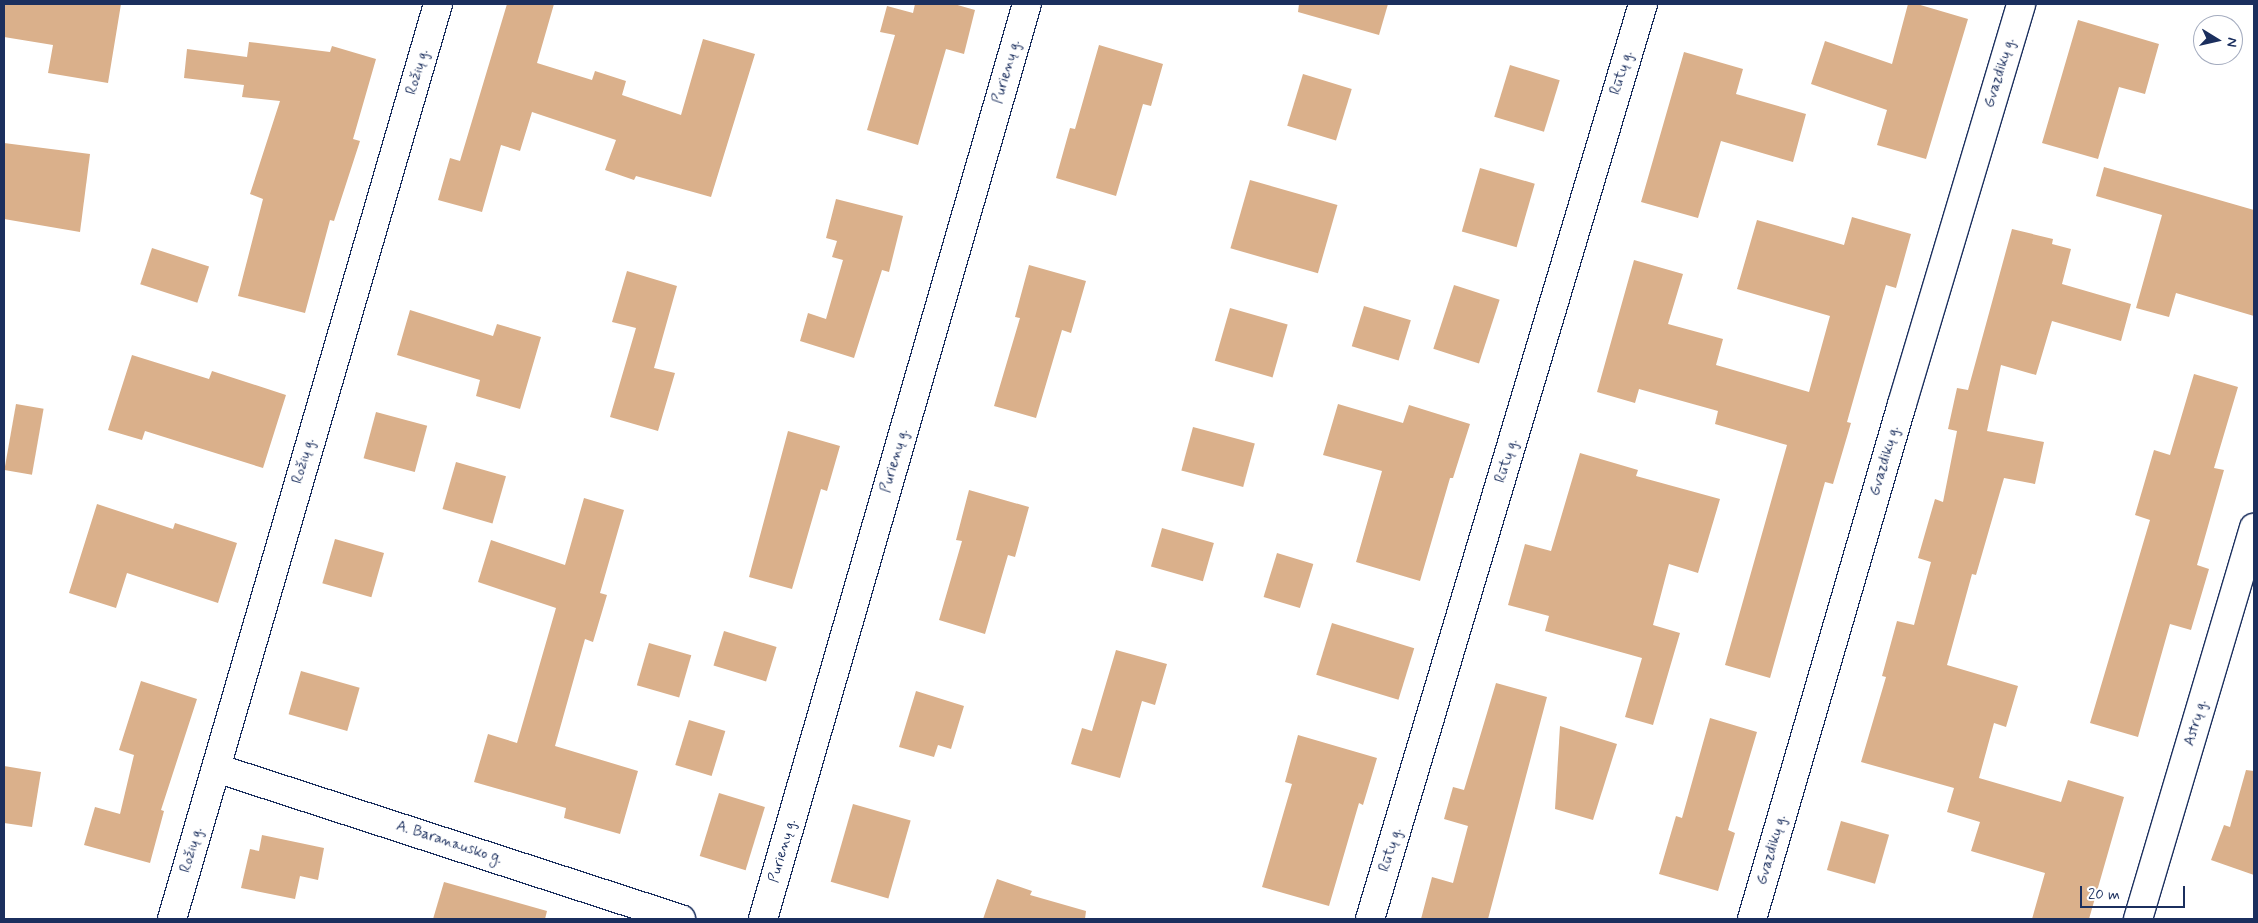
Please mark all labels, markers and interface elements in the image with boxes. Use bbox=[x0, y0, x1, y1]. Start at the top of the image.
north arrow bbox=[2193, 15, 2243, 65]
street label: Gvazdikų g. bbox=[1981, 36, 2019, 110]
text: N bbox=[2222, 36, 2241, 48]
street label: Purienų g. bbox=[989, 38, 1025, 106]
street label: Rožių g. bbox=[403, 47, 433, 97]
street label: Rūtų g. bbox=[1607, 49, 1637, 97]
street label: Gvazdikų g. bbox=[1866, 424, 1904, 498]
street label: Purienų g. bbox=[877, 427, 913, 495]
street label: Rožių g. bbox=[289, 436, 319, 486]
street label: Rūtų g. bbox=[1492, 437, 1522, 485]
street label: Astrų g. bbox=[2181, 698, 2211, 748]
street label: Gvazdikų g. bbox=[1753, 813, 1791, 887]
street label: Purienų g. bbox=[765, 817, 801, 885]
street label: A. Baranausko g. bbox=[394, 818, 504, 868]
street label: Rožių g. bbox=[177, 825, 207, 875]
street label: Rūtų g. bbox=[1376, 826, 1406, 874]
scale bar bbox=[2083, 876, 2188, 908]
text: 20 m bbox=[2088, 885, 2120, 905]

